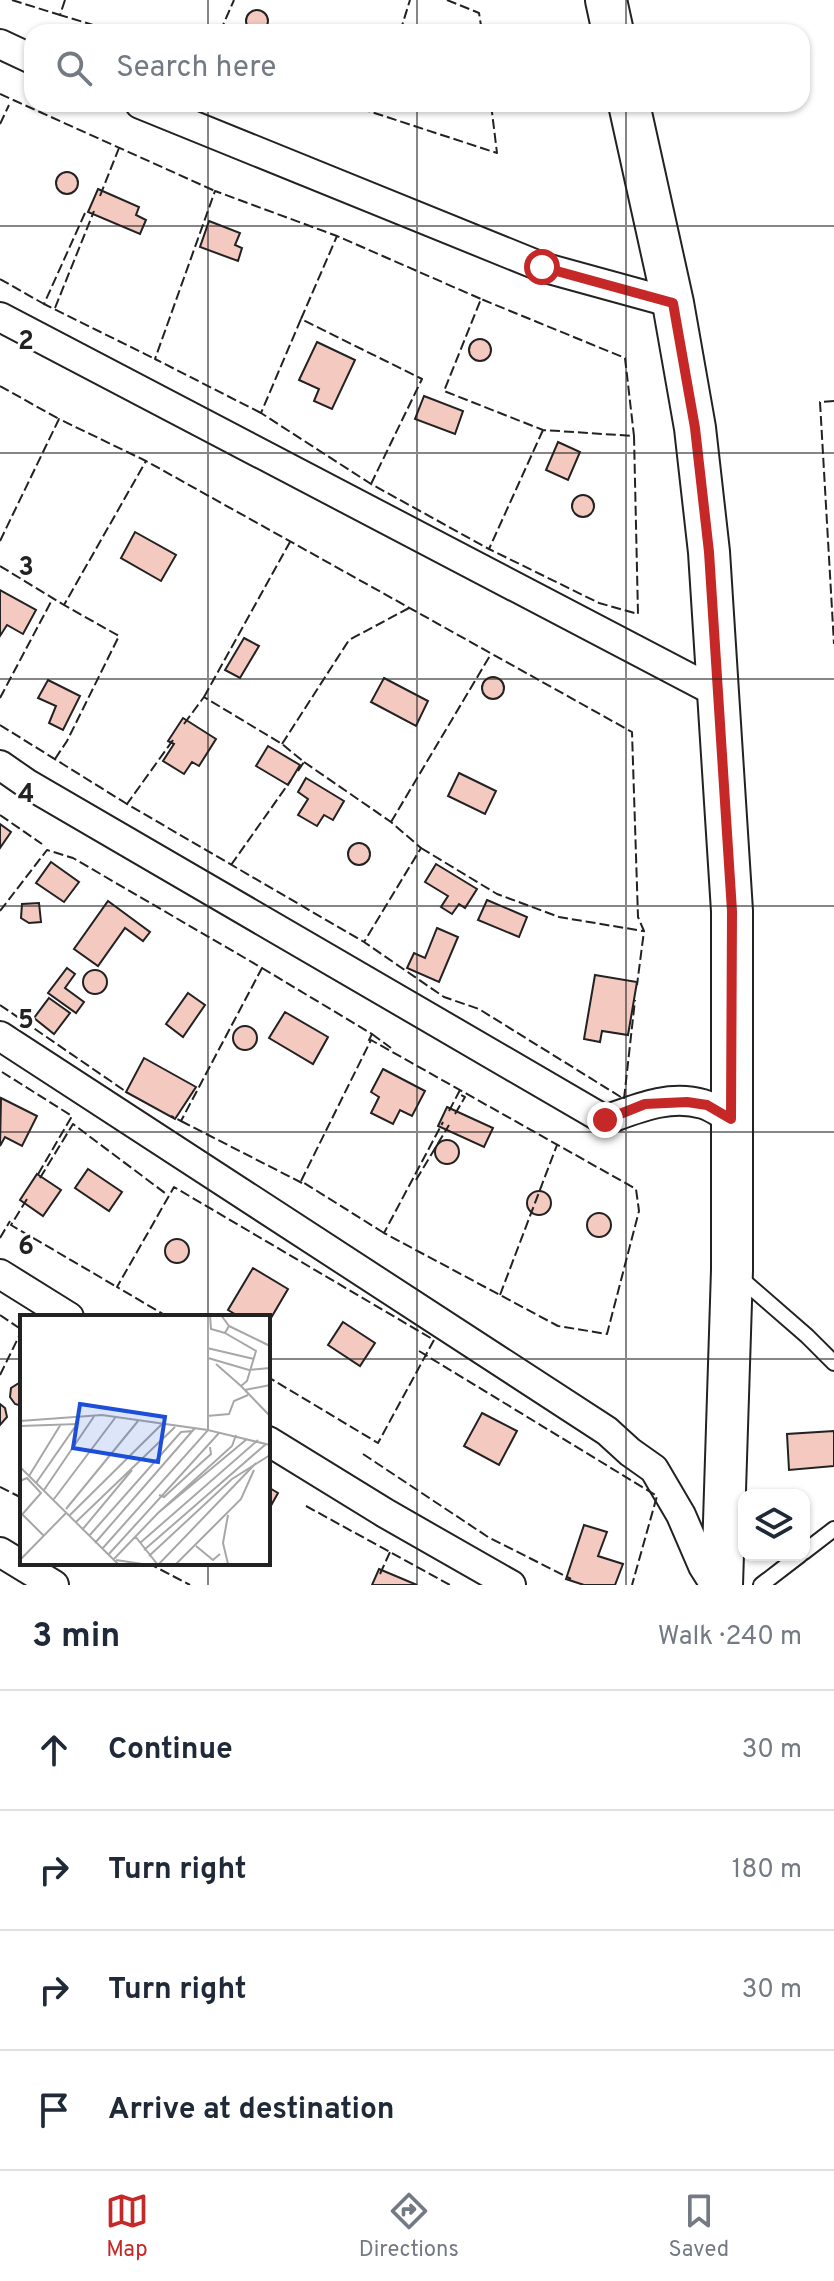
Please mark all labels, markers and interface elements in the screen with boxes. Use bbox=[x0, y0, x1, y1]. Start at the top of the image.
search box bbox=[24, 24, 810, 112]
icon: search bbox=[52, 46, 96, 90]
text: Search here bbox=[116, 50, 276, 87]
route start bbox=[524, 249, 560, 285]
text: 2 bbox=[18, 326, 34, 359]
text: 3 bbox=[18, 552, 34, 585]
text: 4 bbox=[18, 779, 34, 812]
text: 5 bbox=[18, 1005, 34, 1038]
route end bbox=[587, 1102, 623, 1138]
text: 6 bbox=[18, 1231, 34, 1264]
inset map bbox=[20, 1315, 270, 1565]
map controls bbox=[738, 1489, 810, 1561]
button: layers bbox=[738, 1489, 810, 1561]
text: 3 min bbox=[32, 1616, 120, 1659]
text: Walk · 240 m bbox=[658, 1621, 802, 1654]
icon: ahead bbox=[32, 1728, 76, 1772]
text: Continue bbox=[108, 1732, 233, 1769]
text: 30 m bbox=[742, 1734, 802, 1767]
icon: right bbox=[32, 1848, 76, 1892]
text: Turn right bbox=[108, 1852, 246, 1889]
text: 180 m bbox=[732, 1854, 802, 1887]
icon: right bbox=[32, 1968, 76, 2012]
text: Turn right bbox=[108, 1972, 246, 2009]
text: 30 m bbox=[742, 1974, 802, 2007]
icon: arrive bbox=[32, 2088, 76, 2132]
text: Arrive at destination bbox=[108, 2092, 394, 2129]
tab: Map bbox=[105, 2189, 149, 2264]
tab: Directions bbox=[359, 2189, 459, 2264]
tab: Saved bbox=[669, 2189, 729, 2264]

